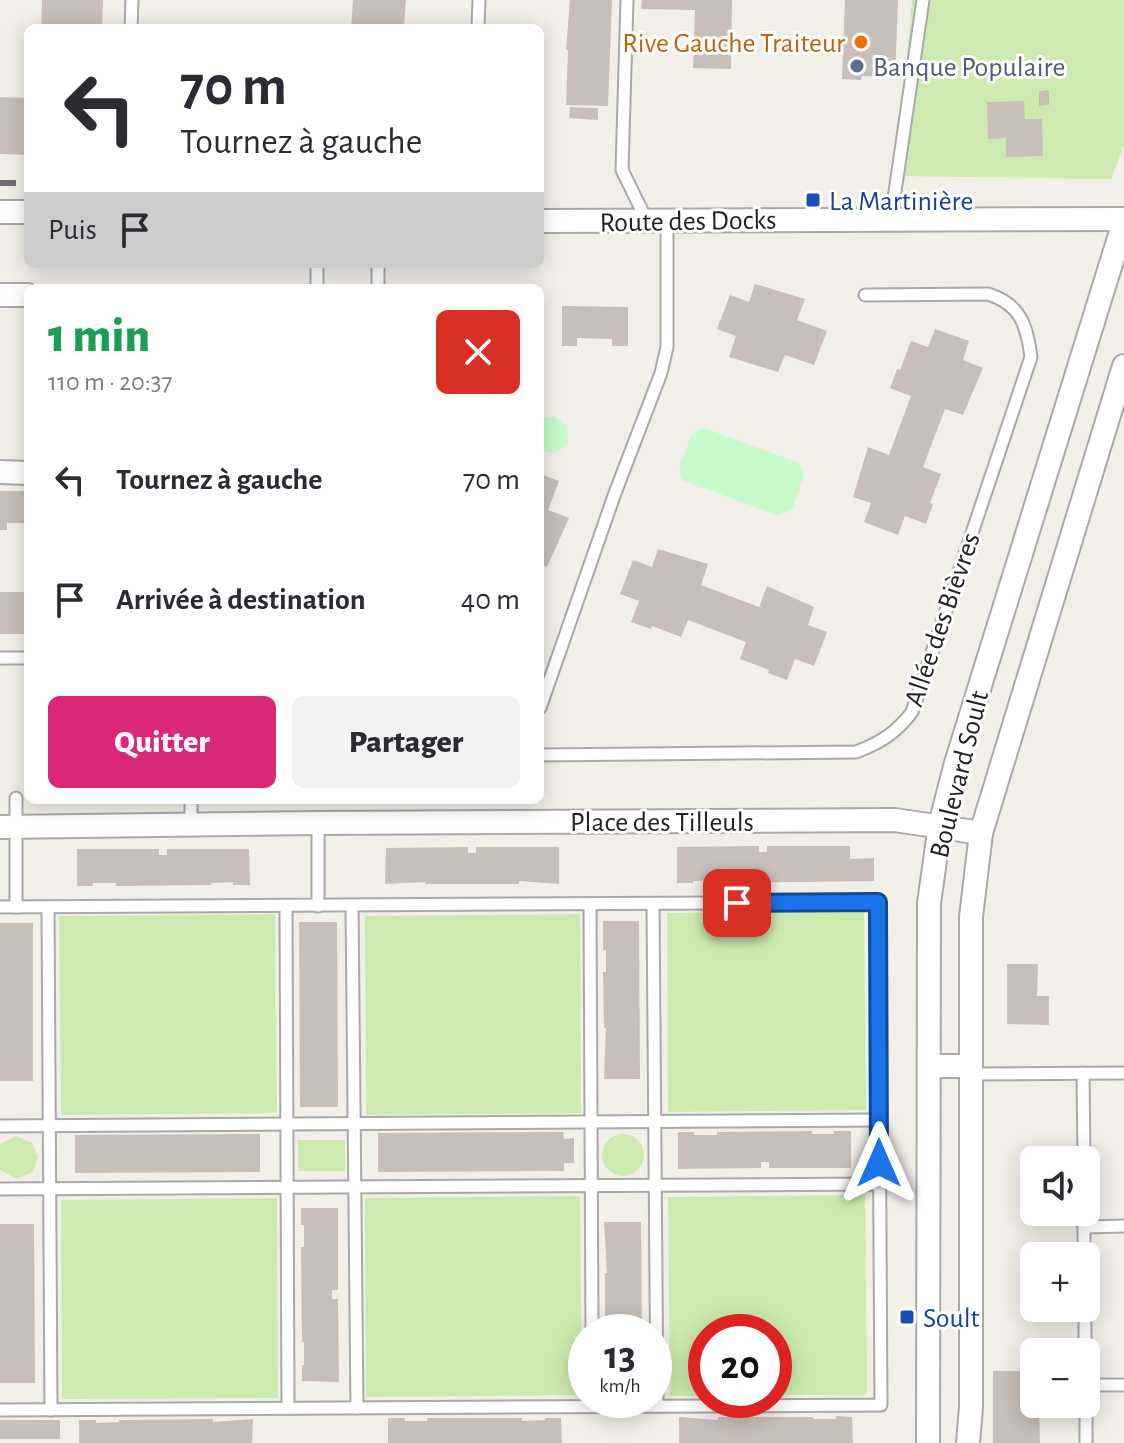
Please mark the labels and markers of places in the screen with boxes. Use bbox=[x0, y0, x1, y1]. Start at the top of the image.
place label: Rive Gauche Traiteur bbox=[622, 30, 845, 58]
marker: Rive Gauche Traiteur bbox=[852, 33, 870, 51]
place label: Banque Populaire bbox=[873, 54, 1065, 82]
marker: Banque Populaire bbox=[848, 57, 866, 75]
place label: La Martinière bbox=[829, 188, 973, 216]
marker: La Martinière bbox=[804, 191, 822, 209]
pin bbox=[703, 869, 771, 937]
place label: Soult bbox=[923, 1305, 980, 1333]
marker: Soult bbox=[898, 1308, 916, 1326]

